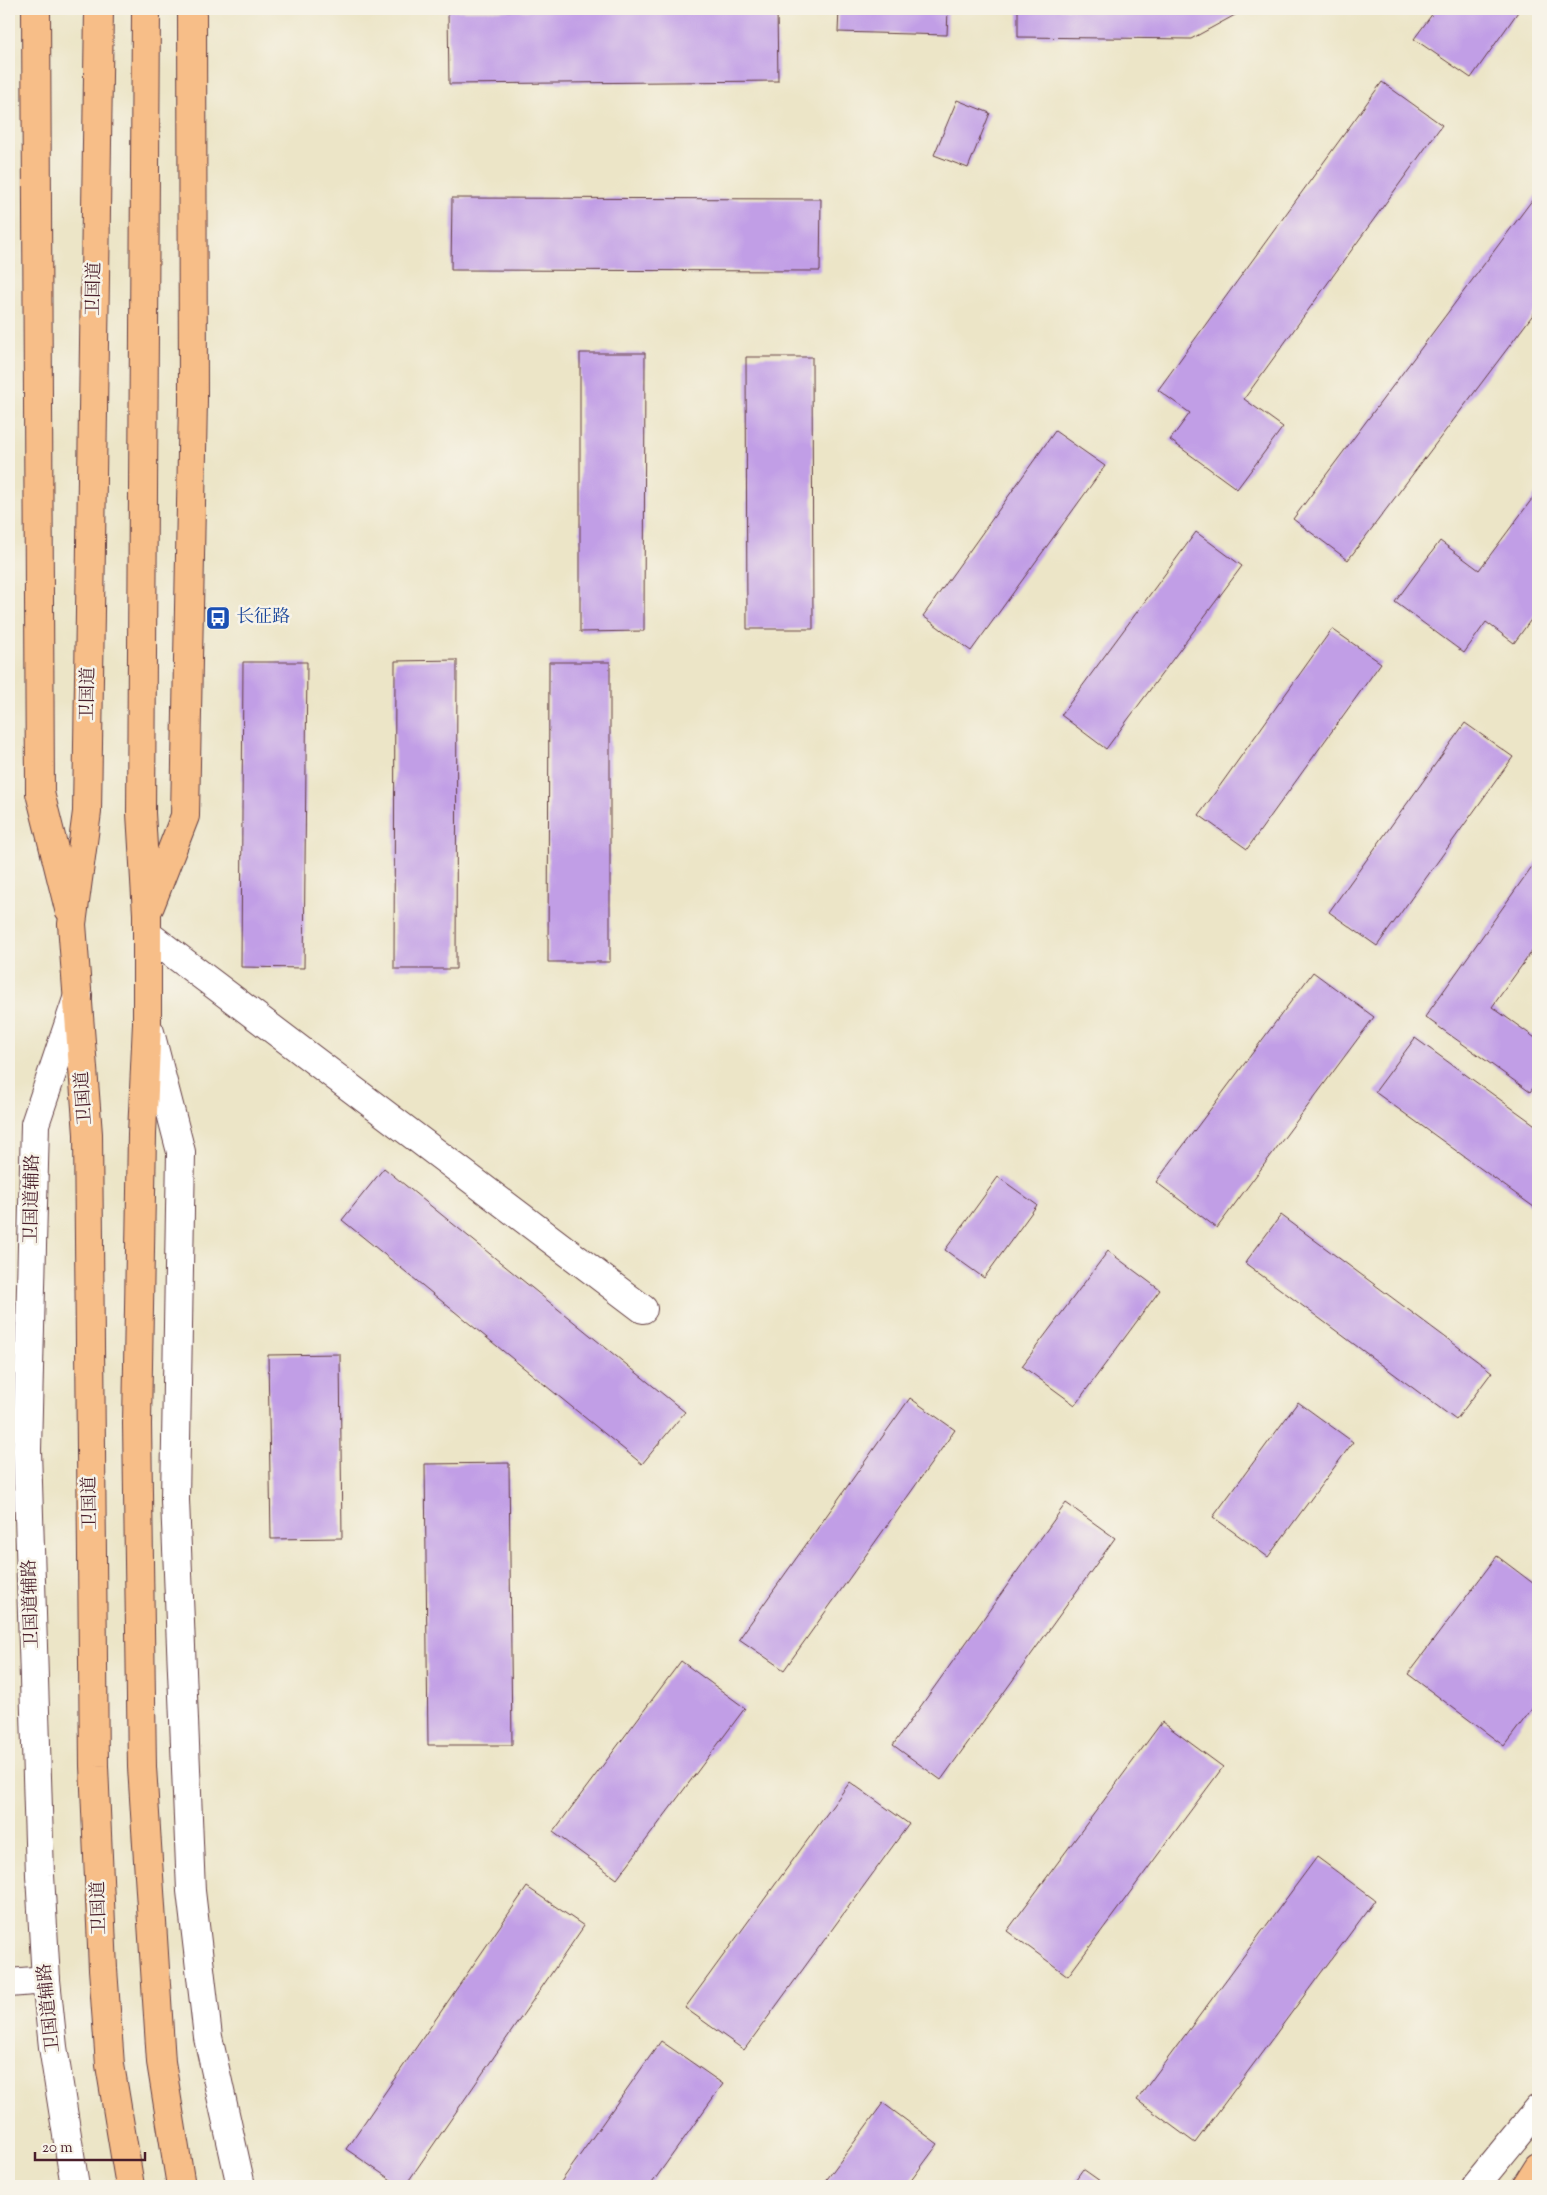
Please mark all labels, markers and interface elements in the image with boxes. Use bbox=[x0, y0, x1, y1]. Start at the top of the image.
street label: 卫国道 bbox=[82, 262, 108, 316]
bus stop icon: 长征路 bbox=[205, 605, 231, 631]
place label: 长征路 bbox=[236, 605, 290, 631]
street label: 卫国道 bbox=[76, 667, 102, 721]
street label: 卫国道 bbox=[70, 1070, 100, 1126]
street label: 卫国道辅路 bbox=[19, 1154, 47, 1244]
street label: 卫国道 bbox=[78, 1476, 104, 1530]
street label: 卫国道辅路 bbox=[17, 1559, 47, 1649]
street label: 卫国道 bbox=[86, 1881, 114, 1935]
street label: 卫国道辅路 bbox=[32, 1962, 68, 2054]
scale bar bbox=[35, 2130, 145, 2162]
text: 20 m bbox=[42, 2138, 73, 2159]

